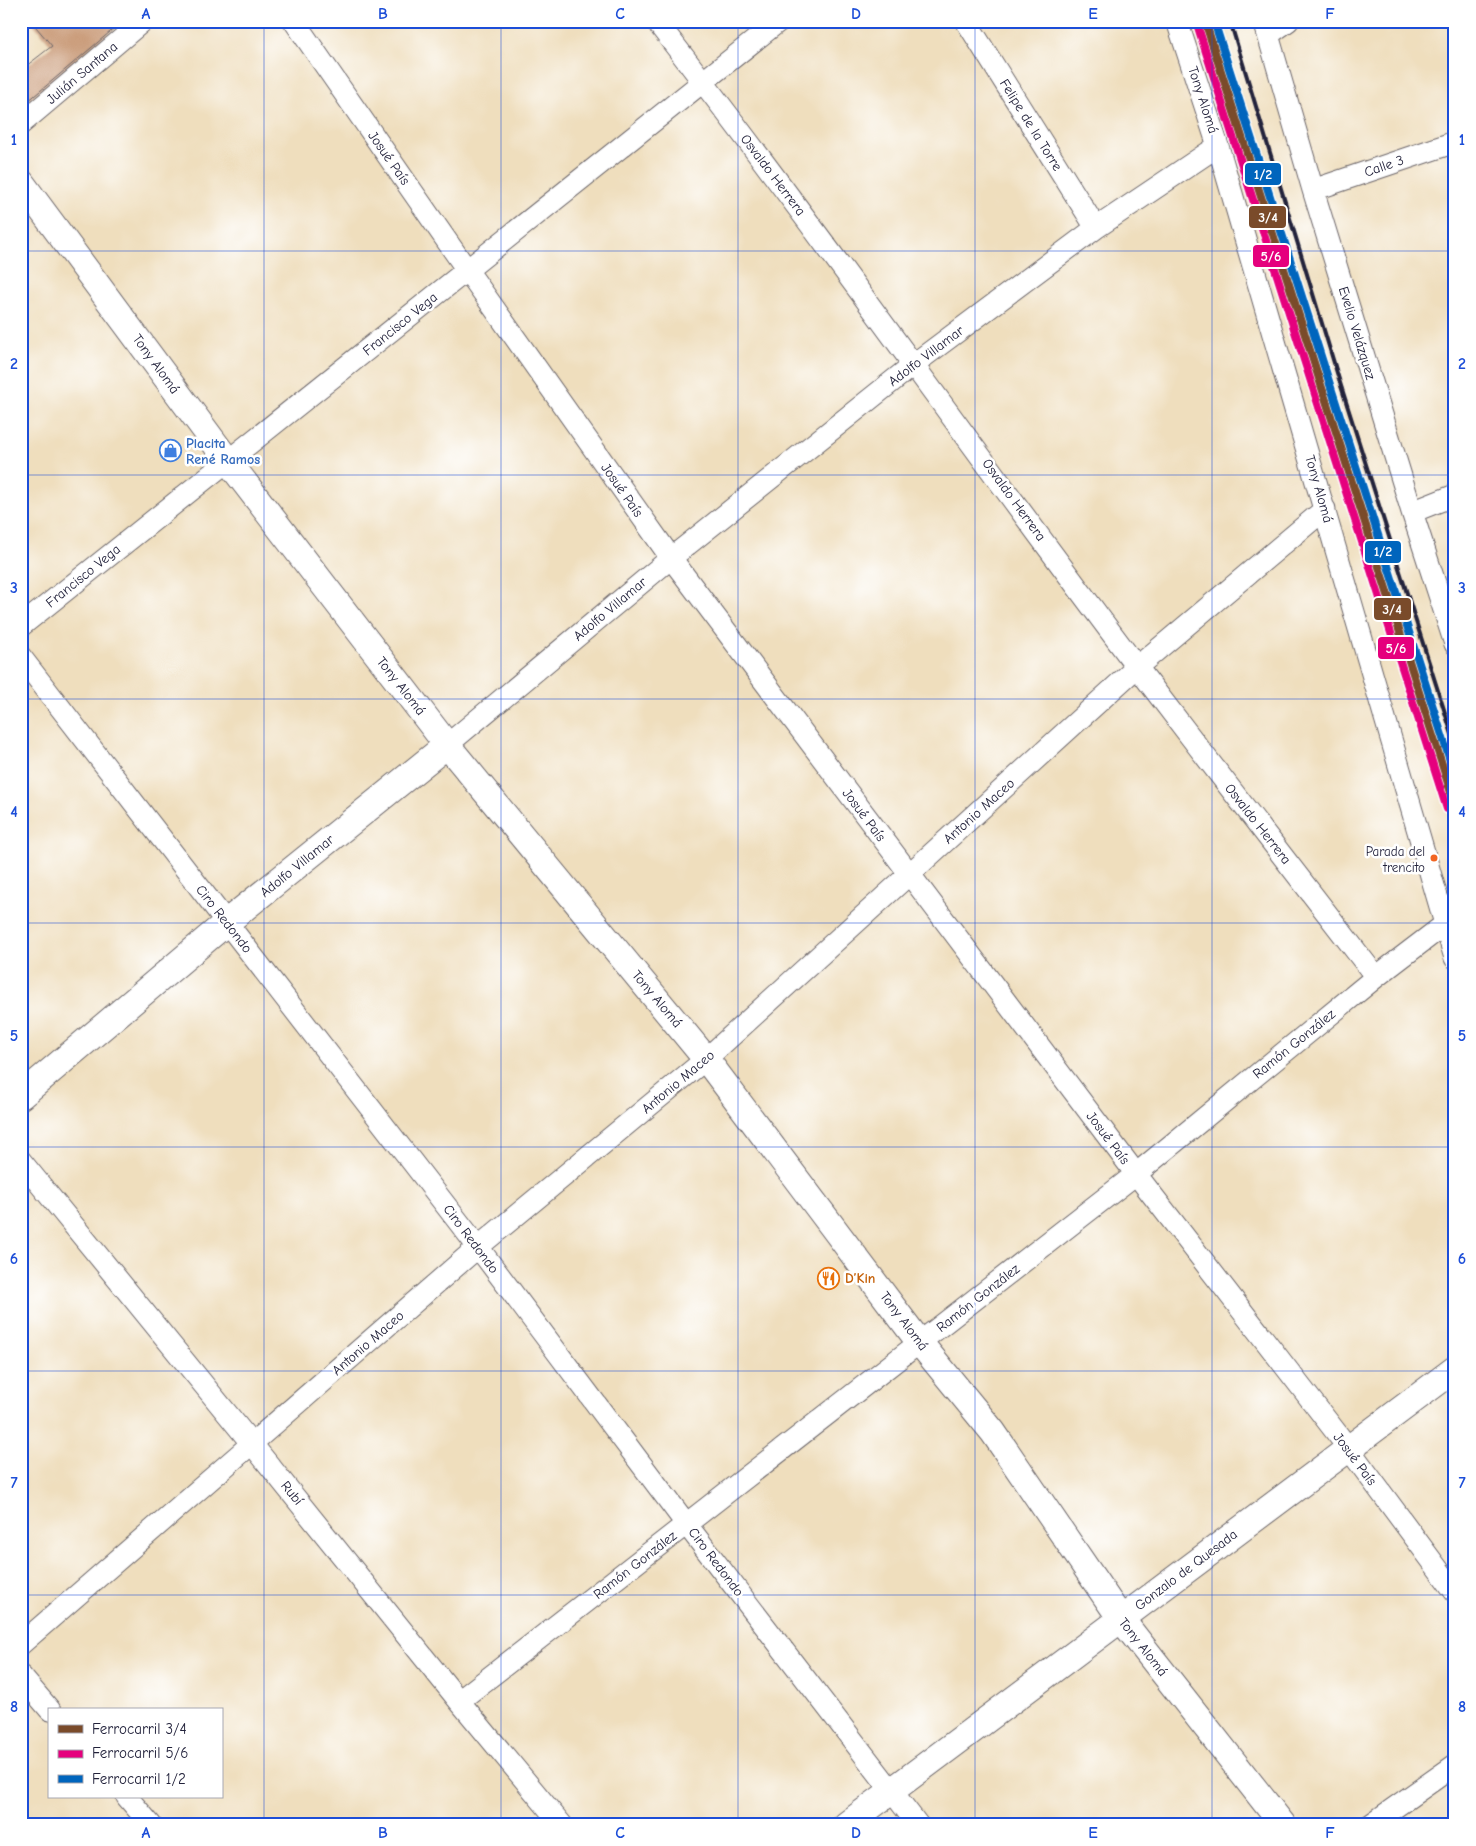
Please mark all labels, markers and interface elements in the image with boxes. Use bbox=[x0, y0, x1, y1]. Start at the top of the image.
text: A bbox=[142, 5, 151, 23]
text: B bbox=[378, 5, 388, 23]
text: C bbox=[615, 5, 625, 23]
text: D bbox=[851, 5, 861, 23]
text: E bbox=[1088, 5, 1098, 23]
text: F bbox=[1325, 5, 1335, 23]
street label: Julián Santana bbox=[43, 38, 121, 108]
street label: Tony Alomá bbox=[1184, 64, 1222, 136]
street label: Felipe de la Torre bbox=[996, 76, 1066, 174]
street label: Josué País bbox=[364, 128, 414, 188]
text: 1 bbox=[11, 131, 17, 149]
street label: Osvaldo Herrera bbox=[737, 131, 809, 219]
text: 1 bbox=[1459, 131, 1465, 149]
street label: Calle 3 bbox=[1362, 151, 1406, 181]
line badge: 1/2 bbox=[1244, 162, 1282, 186]
text: 1/2 bbox=[1254, 166, 1272, 183]
line badge: 3/4 bbox=[1248, 205, 1287, 229]
text: 3/4 bbox=[1258, 209, 1278, 226]
line badge: 5/6 bbox=[1252, 244, 1290, 268]
text: 5/6 bbox=[1261, 248, 1281, 265]
street label: Evelio Velázquez bbox=[1335, 284, 1379, 382]
street label: Francisco Vega bbox=[359, 289, 441, 359]
street label: Adolfo Villamar bbox=[885, 322, 967, 390]
street label: Tony Alomá bbox=[129, 331, 183, 397]
text: 2 bbox=[10, 355, 18, 373]
text: 2 bbox=[1458, 355, 1466, 373]
place label: Placita René Ramos bbox=[186, 435, 260, 468]
shop icon: Placita René Ramos bbox=[158, 439, 182, 463]
street label: Tony Alomá bbox=[1301, 453, 1337, 525]
street label: Osvaldo Herrera bbox=[978, 455, 1050, 545]
street label: Josué País bbox=[597, 460, 647, 520]
line badge: 1/2 bbox=[1364, 540, 1402, 564]
street label: Francisco Vega bbox=[42, 541, 124, 611]
text: 1/2 bbox=[1374, 543, 1392, 560]
street label: Adolfo Villamar bbox=[570, 573, 650, 644]
text: 3 bbox=[10, 579, 18, 597]
text: 3 bbox=[1458, 579, 1466, 597]
line badge: 3/4 bbox=[1373, 597, 1412, 621]
text: 3/4 bbox=[1382, 601, 1402, 618]
line badge: 5/6 bbox=[1377, 636, 1415, 660]
text: 5/6 bbox=[1386, 640, 1406, 657]
street label: Tony Alomá bbox=[373, 653, 429, 719]
street label: Antonio Maceo bbox=[940, 775, 1018, 847]
street label: Osvaldo Herrera bbox=[1221, 780, 1295, 868]
street label: Josué País bbox=[839, 785, 890, 845]
text: 4 bbox=[10, 803, 18, 821]
text: 4 bbox=[1458, 803, 1466, 821]
street label: Adolfo Villamar bbox=[257, 831, 338, 901]
place label: Parada del trencito bbox=[1366, 844, 1425, 875]
marker: Parada del trencito bbox=[1429, 853, 1439, 863]
street label: Ciro Redondo bbox=[192, 882, 256, 956]
street label: Tony Alomá bbox=[628, 967, 686, 1031]
street label: Ramón González bbox=[1249, 1006, 1339, 1082]
text: 5 bbox=[10, 1027, 18, 1045]
text: 5 bbox=[1458, 1027, 1466, 1045]
street label: Antonio Maceo bbox=[638, 1047, 718, 1117]
street label: Josué País bbox=[1083, 1108, 1134, 1168]
street label: Ciro Redondo bbox=[440, 1201, 502, 1277]
text: 6 bbox=[10, 1250, 18, 1268]
text: 6 bbox=[1458, 1250, 1466, 1268]
street label: Ramón González bbox=[933, 1260, 1023, 1336]
restaurant icon: D’Kin bbox=[817, 1266, 841, 1290]
place label: D’Kin bbox=[845, 1270, 875, 1287]
street label: Tony Alomá bbox=[876, 1288, 932, 1354]
street label: Antonio Maceo bbox=[328, 1307, 408, 1379]
street label: Josué País bbox=[1330, 1429, 1381, 1489]
text: 7 bbox=[10, 1474, 18, 1492]
text: 7 bbox=[1458, 1474, 1466, 1492]
street label: Rubí bbox=[277, 1477, 307, 1509]
street label: Ciro Redondo bbox=[685, 1524, 747, 1600]
street label: Gonzalo de Quesada bbox=[1131, 1526, 1241, 1614]
street label: Ramón González bbox=[590, 1527, 680, 1603]
street label: Tony Alomá bbox=[1115, 1614, 1171, 1680]
text: 8 bbox=[10, 1698, 18, 1716]
text: 8 bbox=[1458, 1698, 1466, 1716]
legend bbox=[48, 1708, 222, 1798]
text: Ferrocarril 3/4 bbox=[92, 1720, 187, 1738]
text: Ferrocarril 5/6 bbox=[92, 1744, 188, 1762]
text: Ferrocarril 1/2 bbox=[92, 1770, 186, 1788]
text: A bbox=[142, 1824, 151, 1842]
text: B bbox=[378, 1824, 388, 1842]
text: C bbox=[615, 1824, 625, 1842]
text: D bbox=[851, 1824, 861, 1842]
text: E bbox=[1088, 1824, 1098, 1842]
text: F bbox=[1325, 1824, 1335, 1842]

